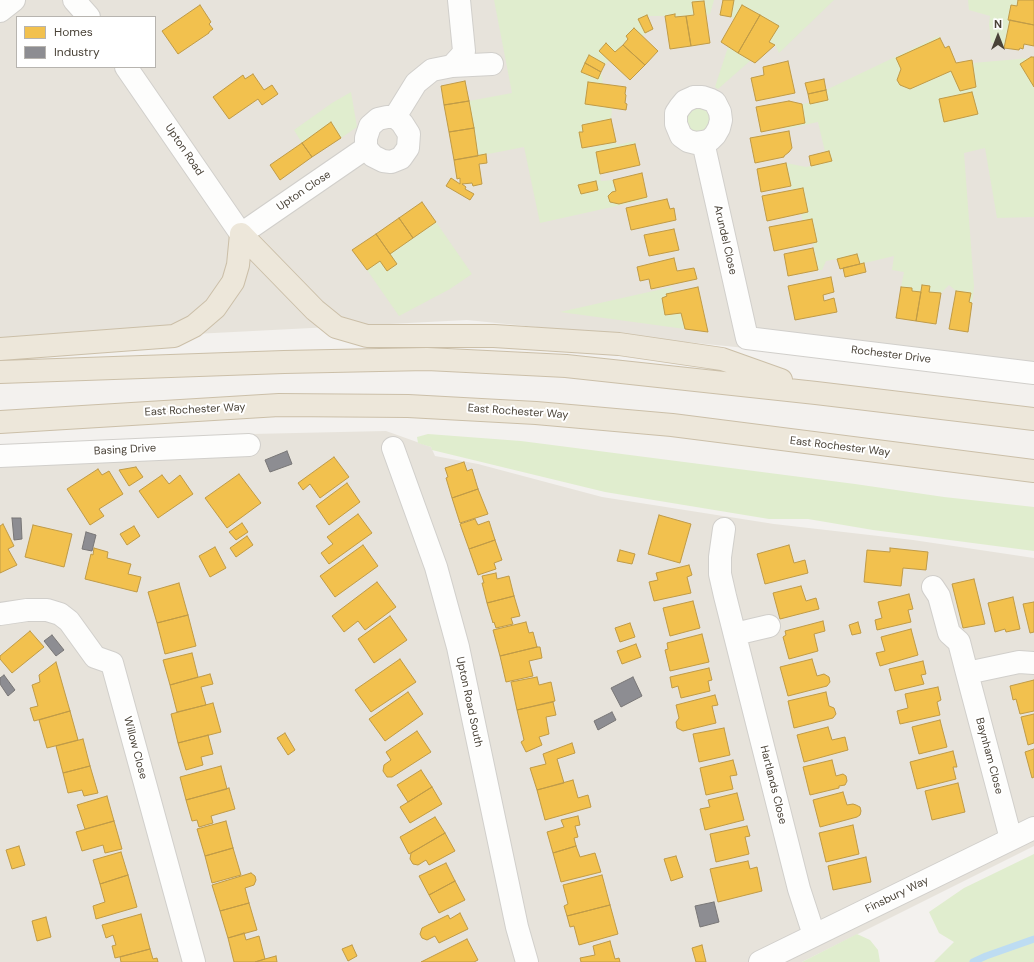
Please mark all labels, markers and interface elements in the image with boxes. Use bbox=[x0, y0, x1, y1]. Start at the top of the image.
legend bbox=[16, 16, 156, 68]
north arrow bbox=[978, 16, 1018, 56]
text: N bbox=[994, 17, 1002, 31]
text: Homes bbox=[54, 24, 93, 40]
text: Industry bbox=[54, 44, 100, 60]
street label: Upton Road bbox=[162, 122, 206, 178]
street label: Upton Close bbox=[274, 168, 334, 214]
street label: Arundel Close bbox=[711, 204, 739, 276]
street label: Rochester Drive bbox=[850, 344, 932, 366]
street label: East Rochester Way bbox=[144, 401, 246, 419]
street label: East Rochester Way bbox=[467, 402, 569, 422]
street label: East Rochester Way bbox=[789, 434, 891, 460]
street label: Basing Drive bbox=[94, 442, 156, 458]
street label: Upton Road South bbox=[453, 656, 485, 748]
street label: Willow Close bbox=[120, 715, 150, 781]
street label: Baynham Close bbox=[972, 716, 1006, 796]
street label: Hartlands Close bbox=[757, 744, 789, 826]
street label: Finsbury Way bbox=[863, 874, 931, 916]

